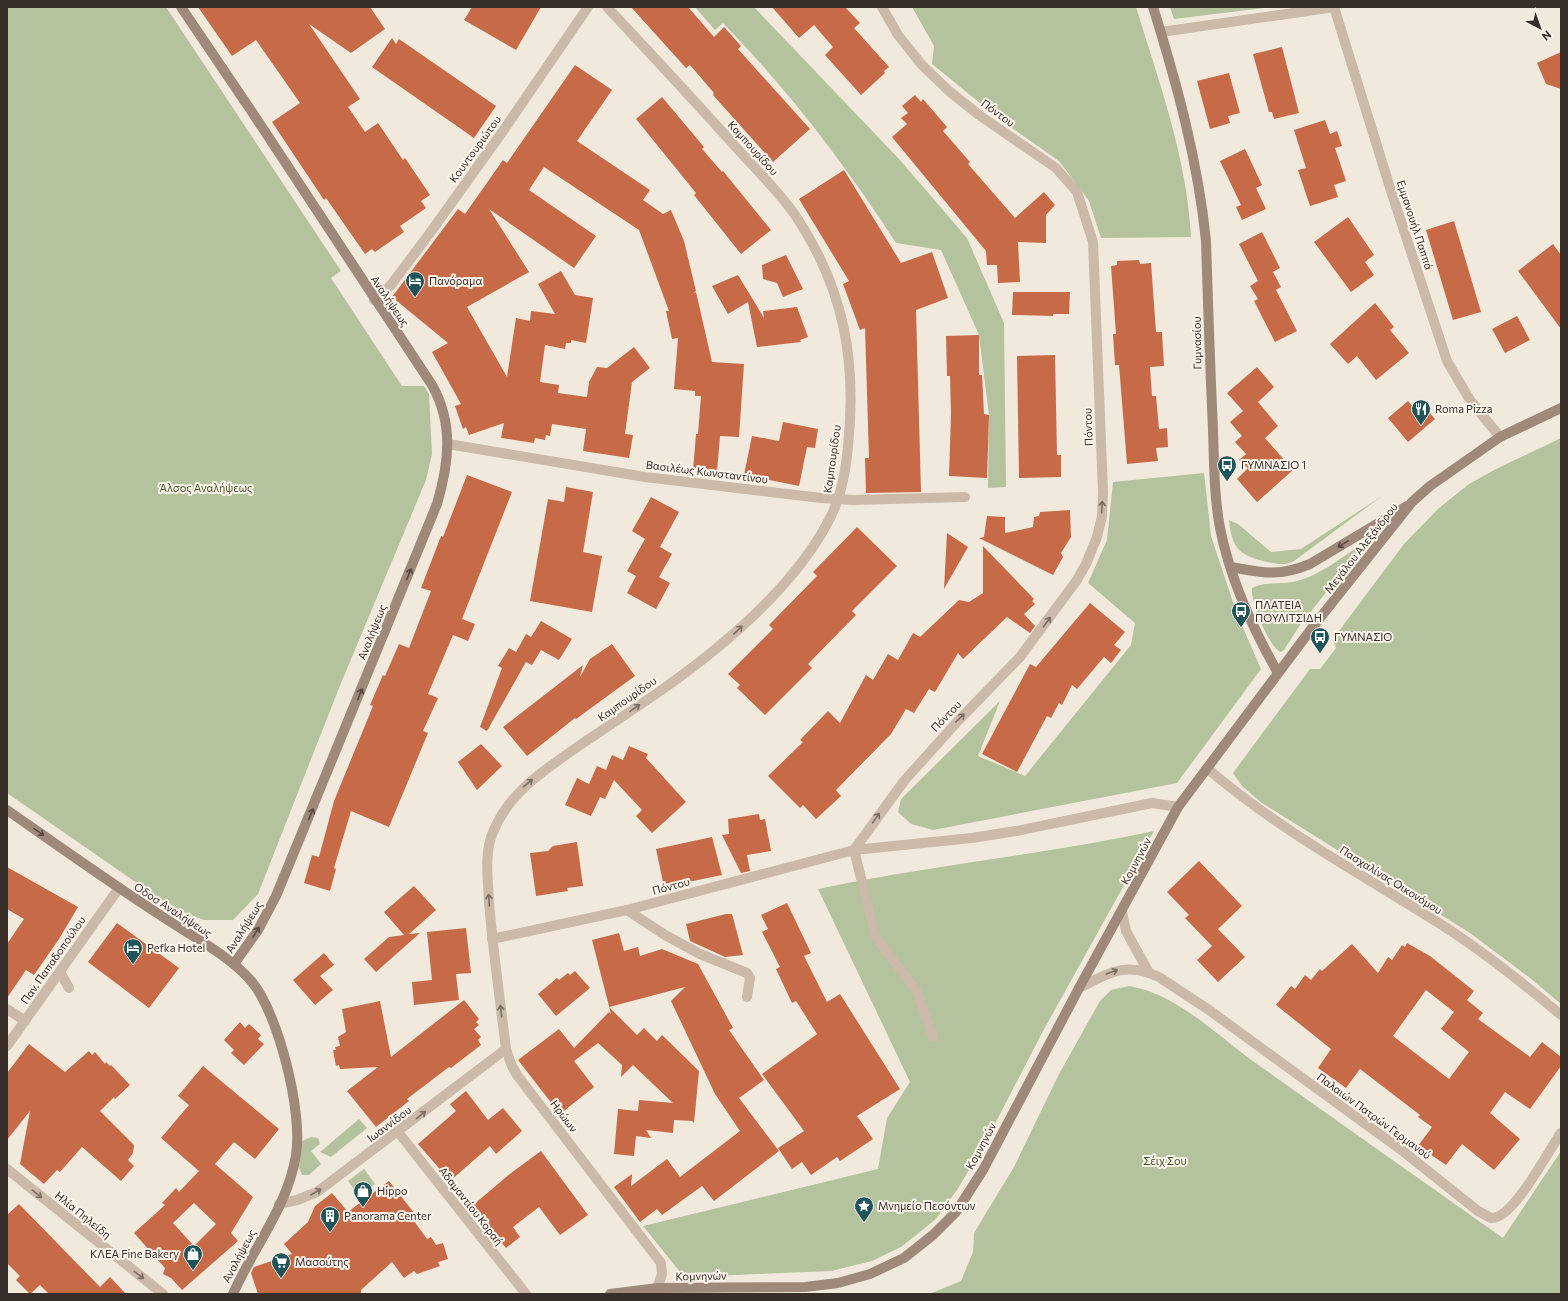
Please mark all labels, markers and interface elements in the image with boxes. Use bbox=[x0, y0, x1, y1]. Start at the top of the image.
north arrow bbox=[1520, 8, 1560, 48]
text: N bbox=[1540, 28, 1554, 44]
street label: Πόντου bbox=[979, 96, 1018, 129]
street label: Κουντουριώτου bbox=[446, 113, 503, 185]
street label: Καμπουρίδου bbox=[726, 118, 781, 178]
street label: Εμμανουήλ Παππά bbox=[1395, 178, 1436, 272]
hotel icon: Πανόραμα bbox=[404, 270, 426, 298]
street label: Αναλήψεως bbox=[369, 273, 412, 329]
place label: Πανόραμα bbox=[429, 274, 482, 287]
street label: Γυμνασίου bbox=[1190, 316, 1203, 370]
restaurant icon: Roma Pizza bbox=[1410, 398, 1432, 426]
place label: Roma Pizza bbox=[1435, 402, 1492, 415]
street label: Πόντου bbox=[1080, 408, 1095, 446]
street label: Καμπουρίδου bbox=[820, 424, 843, 494]
bus stop icon: ΓΥΜΝΑΣΙΟ 1 bbox=[1216, 454, 1238, 482]
street label: Βασιλέως Κωνσταντίνου bbox=[645, 458, 769, 485]
place label: ΓΥΜΝΑΣΙΟ 1 bbox=[1241, 458, 1306, 471]
park label: Άλσος Αναλήψεως bbox=[158, 481, 253, 494]
street label: Μεγάλου Αλεξάνδρου bbox=[1321, 500, 1400, 595]
one-way arrow bbox=[1099, 501, 1106, 514]
one-way arrow bbox=[1337, 541, 1349, 549]
one-way arrow bbox=[406, 568, 413, 580]
place label: ΠΛΑΤΕΙΑ ΠΟΥΛΙΤΣΙΔΗ bbox=[1255, 598, 1322, 624]
bus stop icon: ΠΛΑΤΕΙΑ ΠΟΥΛΙΤΣΙΔΗ bbox=[1230, 600, 1252, 628]
street label: Αναλήψεως bbox=[355, 602, 389, 661]
one-way arrow bbox=[1043, 617, 1051, 628]
one-way arrow bbox=[733, 625, 743, 635]
bus stop icon: ΓΥΜΝΑΣΙΟ bbox=[1309, 626, 1331, 654]
place label: ΓΥΜΝΑΣΙΟ bbox=[1334, 630, 1392, 643]
street label: Καμπουρίδου bbox=[595, 674, 659, 724]
one-way arrow bbox=[356, 688, 364, 700]
street label: Πόντου bbox=[928, 697, 964, 734]
one-way arrow bbox=[629, 704, 640, 712]
one-way arrow bbox=[955, 714, 965, 723]
one-way arrow bbox=[523, 779, 533, 788]
one-way arrow bbox=[307, 809, 315, 821]
one-way arrow bbox=[872, 812, 880, 823]
one-way arrow bbox=[33, 828, 44, 836]
street label: Κομνηνών bbox=[1118, 835, 1153, 886]
street label: Πασχαλίνας Οικονόμου bbox=[1338, 843, 1445, 916]
street label: Πόντου bbox=[651, 874, 691, 897]
street label: Οδοσ Αναλήψεως bbox=[132, 880, 215, 940]
one-way arrow bbox=[486, 894, 493, 907]
street label: Αναλήψεως bbox=[222, 898, 265, 955]
street label: Παν. Παπαδοπούλου bbox=[17, 913, 88, 1006]
one-way arrow bbox=[253, 926, 261, 938]
hotel icon: Pefka Hotel bbox=[122, 937, 144, 965]
place label: Pefka Hotel bbox=[147, 941, 205, 954]
one-way arrow bbox=[1106, 968, 1118, 976]
one-way arrow bbox=[497, 1005, 505, 1018]
street label: Παλαιών Πατρών Γερμανού bbox=[1315, 1070, 1434, 1161]
street label: Ηρώων bbox=[548, 1097, 581, 1135]
street label: Ιωαννίδου bbox=[364, 1103, 413, 1144]
one-way arrow bbox=[415, 1110, 426, 1119]
street label: Κομνηνών bbox=[963, 1120, 998, 1171]
park label: Σέιχ Σου bbox=[1143, 1154, 1187, 1167]
street label: Αδαμαντίου Κοραή bbox=[437, 1164, 506, 1247]
shop icon: Hippo bbox=[352, 1180, 374, 1208]
place label: Hippo bbox=[377, 1184, 408, 1197]
one-way arrow bbox=[310, 1187, 322, 1195]
street label: Ηλία Πηλείδη bbox=[53, 1188, 114, 1241]
one-way arrow bbox=[32, 1189, 43, 1198]
place icon: Μνημείο Πεσόντων bbox=[853, 1195, 875, 1223]
place label: Μνημείο Πεσόντων bbox=[878, 1199, 976, 1212]
building icon: Panorama Center bbox=[319, 1205, 341, 1233]
place label: Panorama Center bbox=[344, 1209, 432, 1222]
street label: Αναλήψεως bbox=[219, 1227, 258, 1285]
shop icon: ΚΛΕΑ Fine Bakery bbox=[182, 1243, 204, 1271]
place label: ΚΛΕΑ Fine Bakery bbox=[90, 1247, 179, 1260]
supermarket icon: Μασούτης bbox=[270, 1251, 292, 1279]
place label: Μασούτης bbox=[295, 1255, 349, 1268]
street label: Κομνηνών bbox=[675, 1269, 727, 1282]
one-way arrow bbox=[133, 1270, 144, 1279]

